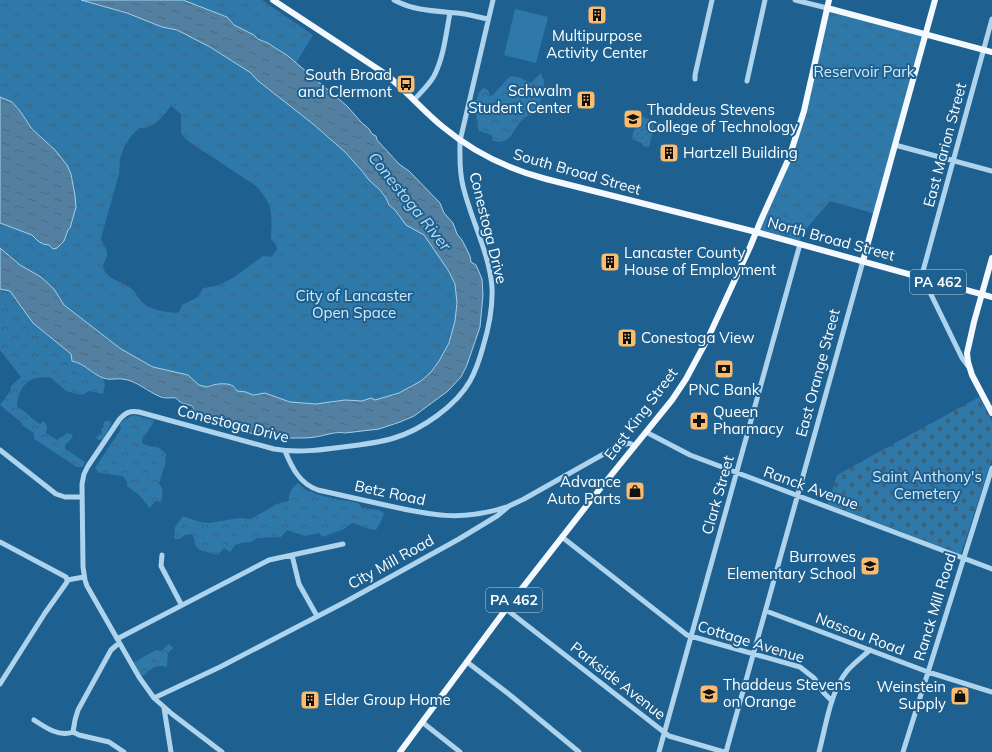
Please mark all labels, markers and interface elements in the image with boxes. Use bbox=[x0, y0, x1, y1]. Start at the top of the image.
building icon: Multipurpose Activity Center bbox=[586, 4, 608, 26]
place label: Multipurpose Activity Center bbox=[546, 26, 648, 62]
park label: Reservoir Park bbox=[814, 62, 915, 81]
place label: South Broad and Clermont bbox=[298, 65, 392, 101]
bus stop icon: South Broad and Clermont bbox=[395, 73, 417, 95]
place label: Schwalm Student Center bbox=[468, 81, 573, 117]
street label: East Marion Street bbox=[919, 81, 970, 209]
building icon: Schwalm Student Center bbox=[575, 89, 597, 111]
place label: Thaddeus Stevens College of Technology bbox=[647, 100, 798, 136]
school or university icon: Thaddeus Stevens College of Technology bbox=[622, 108, 644, 130]
building icon: Hartzell Building bbox=[658, 142, 680, 164]
place label: Hartzell Building bbox=[683, 143, 798, 162]
street label: South Broad Street bbox=[511, 144, 643, 199]
water label: Conestoga River bbox=[364, 148, 457, 255]
street label: Conestoga Drive bbox=[465, 170, 512, 286]
street label: North Broad Street bbox=[765, 212, 897, 265]
place label: Lancaster County House of Employment bbox=[624, 243, 776, 279]
building icon: Lancaster County House of Employment bbox=[599, 251, 621, 273]
road number: PA 462 bbox=[910, 270, 966, 294]
park label: City of Lancaster Open Space bbox=[295, 286, 413, 322]
street label: East Orange Street bbox=[791, 307, 844, 439]
building icon: Conestoga View bbox=[616, 327, 638, 349]
place label: Conestoga View bbox=[641, 328, 754, 347]
bank icon: PNC Bank bbox=[713, 358, 735, 380]
street label: East King Street bbox=[600, 364, 681, 464]
place label: PNC Bank bbox=[689, 380, 760, 399]
street label: Conestoga Drive bbox=[175, 400, 291, 447]
place label: Queen Pharmacy bbox=[713, 402, 784, 438]
pharmacy icon: Queen Pharmacy bbox=[688, 410, 710, 432]
street label: Clark Street bbox=[697, 453, 738, 537]
street label: Ranck Avenue bbox=[761, 462, 861, 513]
park label: Saint Anthony's Cemetery bbox=[872, 467, 982, 503]
place label: Advance Auto Parts bbox=[547, 472, 621, 508]
street label: Betz Road bbox=[353, 476, 427, 509]
shop icon: Advance Auto Parts bbox=[624, 480, 646, 502]
street label: City Mill Road bbox=[344, 530, 437, 593]
place label: Burrowes Elementary School bbox=[727, 547, 856, 583]
street label: Ranck Mill Road bbox=[909, 551, 960, 663]
school or university icon: Burrowes Elementary School bbox=[859, 555, 881, 577]
road number: PA 462 bbox=[486, 588, 542, 612]
street label: Nassau Road bbox=[813, 608, 907, 659]
street label: Cottage Avenue bbox=[695, 616, 807, 667]
street label: Parkside Avenue bbox=[567, 637, 670, 724]
place label: Thaddeus Stevens on Orange bbox=[723, 675, 851, 711]
place label: Weinstein Supply bbox=[877, 677, 946, 713]
school or university icon: Thaddeus Stevens on Orange bbox=[698, 683, 720, 705]
shop icon: Weinstein Supply bbox=[949, 685, 971, 707]
building icon: Elder Group Home bbox=[299, 689, 321, 711]
place label: Elder Group Home bbox=[324, 690, 451, 709]

